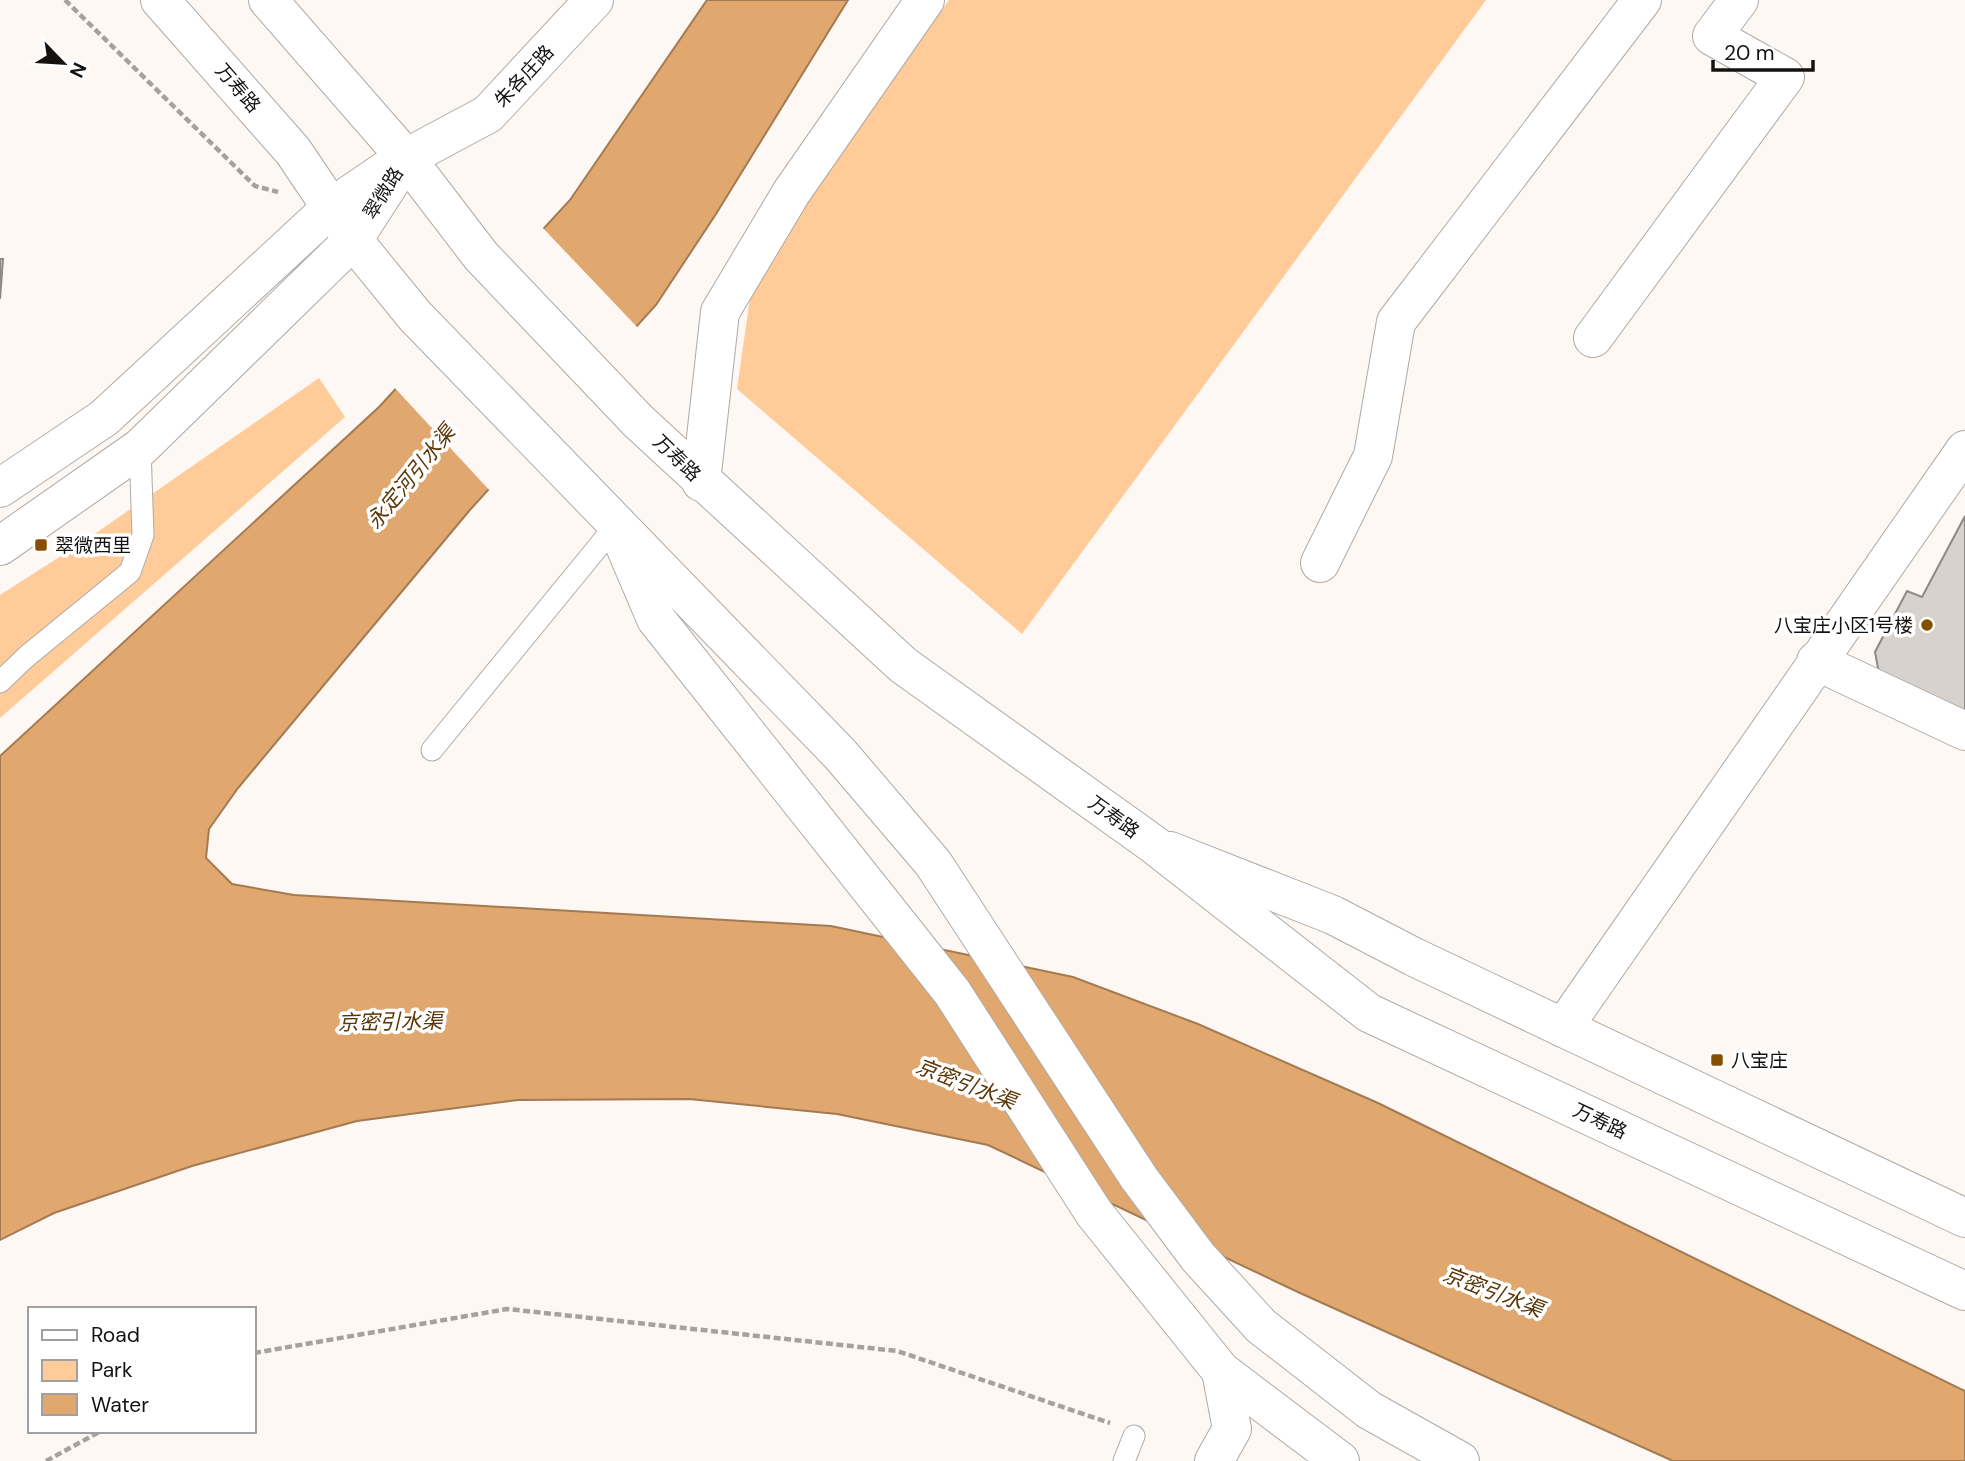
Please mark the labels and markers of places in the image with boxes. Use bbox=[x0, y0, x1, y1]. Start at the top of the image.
place label: 翠微西里 bbox=[55, 533, 131, 558]
marker: 翠微西里 bbox=[33, 537, 49, 553]
place label: 八宝庄小区1号楼 bbox=[1774, 613, 1913, 638]
marker: 八宝庄小区1号楼 bbox=[1919, 617, 1935, 633]
place label: 八宝庄 bbox=[1731, 1048, 1788, 1073]
marker: 八宝庄 bbox=[1709, 1052, 1725, 1068]

